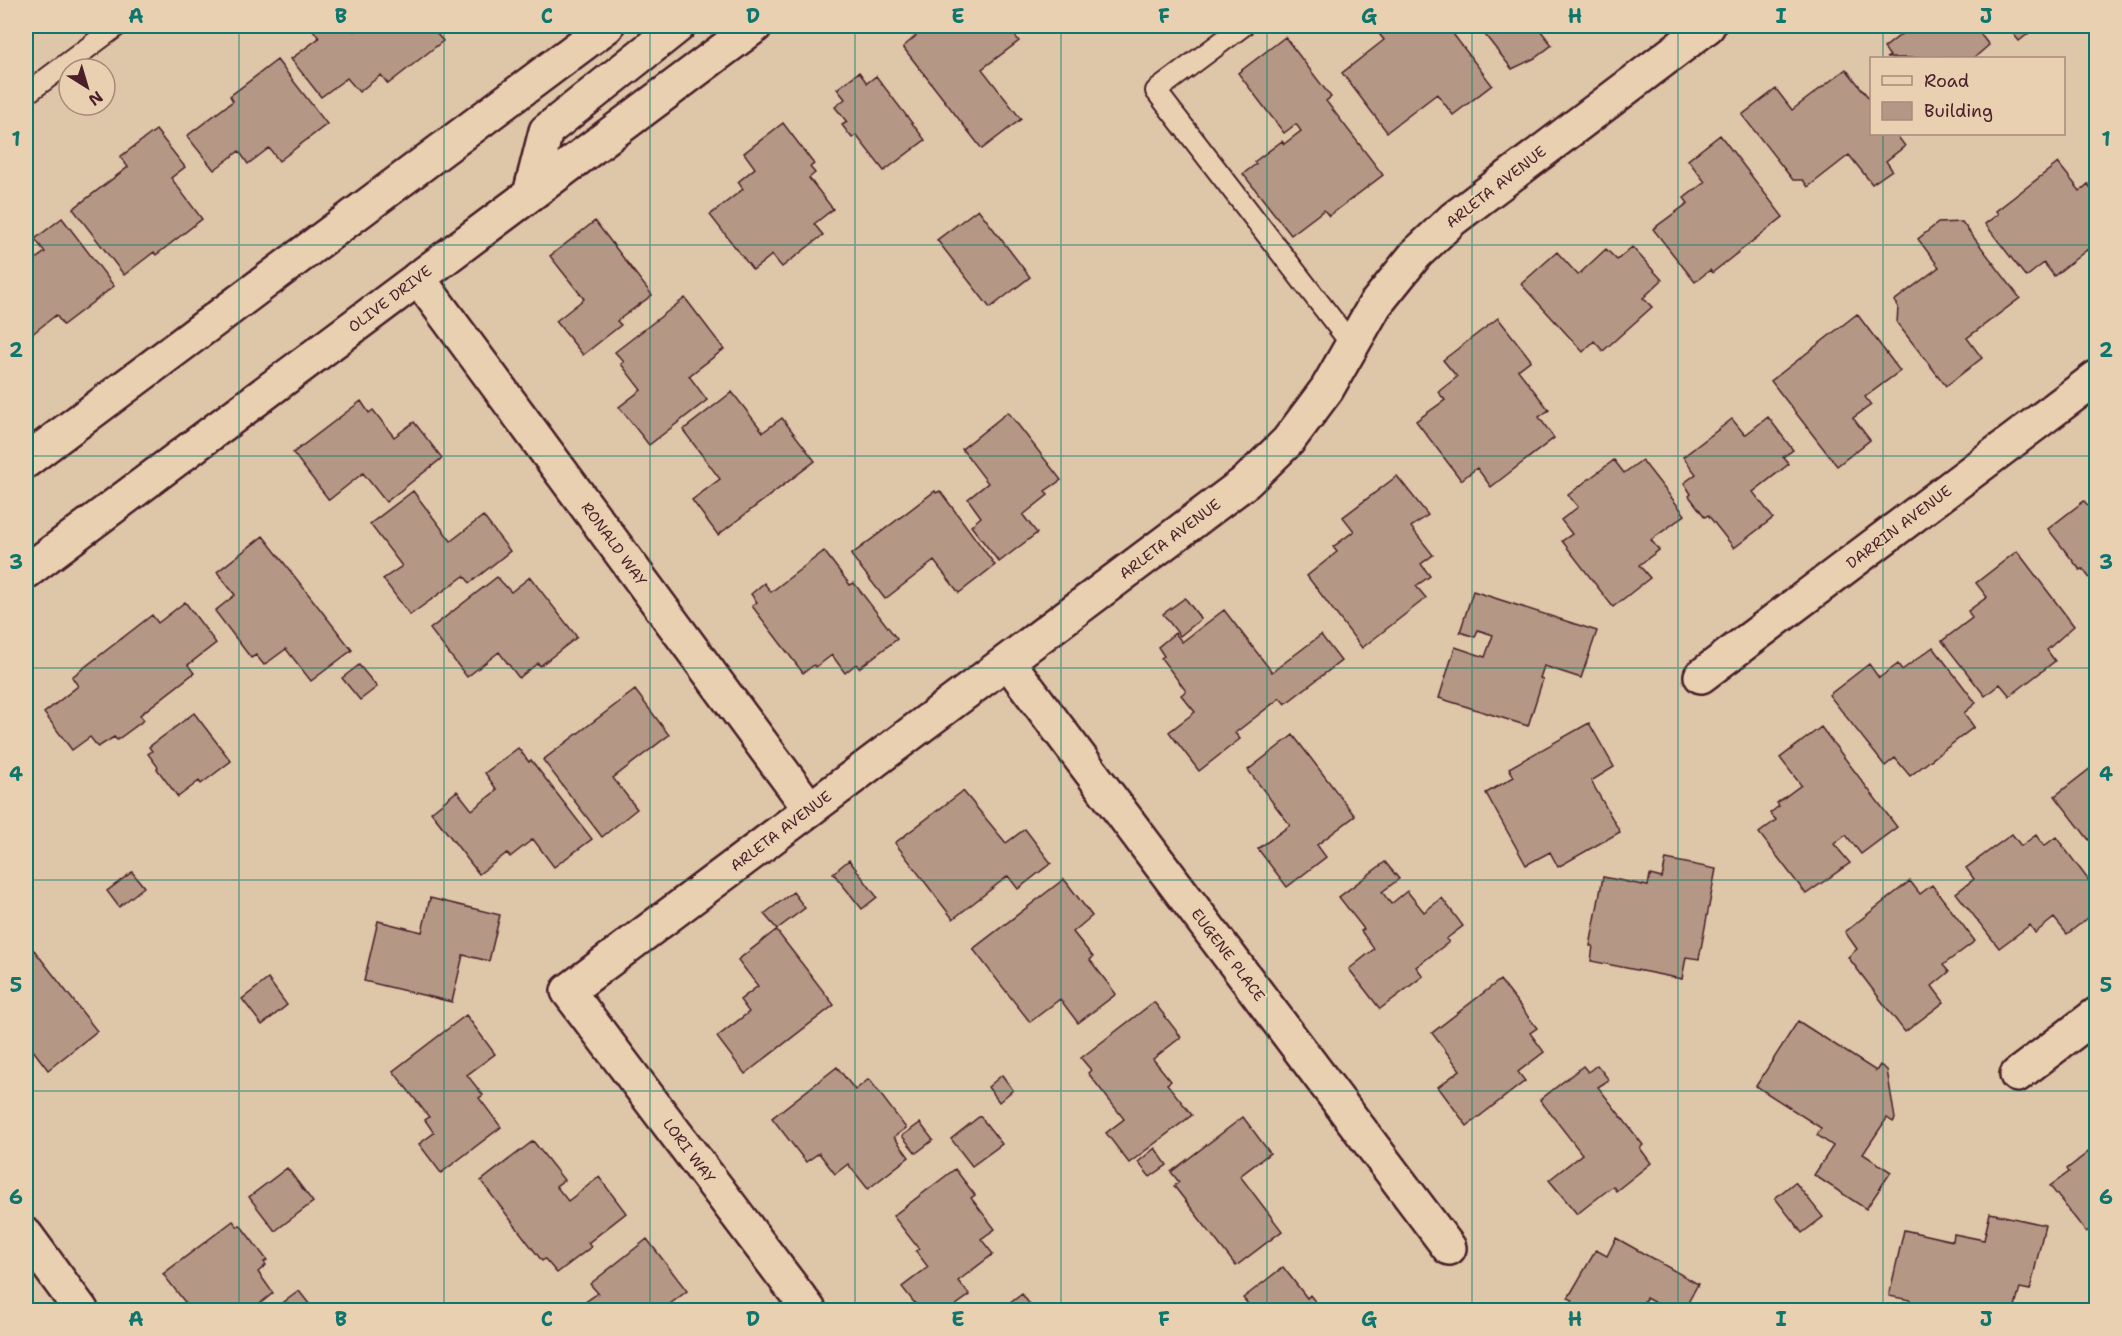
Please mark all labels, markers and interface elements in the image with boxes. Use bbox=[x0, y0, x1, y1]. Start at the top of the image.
text: A bbox=[128, 3, 144, 29]
text: B bbox=[335, 3, 347, 29]
text: C bbox=[541, 3, 553, 29]
text: D bbox=[746, 3, 760, 29]
text: E bbox=[951, 3, 965, 29]
text: F bbox=[1158, 3, 1170, 29]
text: G bbox=[1361, 3, 1377, 29]
text: H bbox=[1568, 3, 1582, 29]
text: I bbox=[1775, 3, 1787, 29]
text: J bbox=[1980, 3, 1993, 29]
north arrow bbox=[57, 57, 117, 117]
legend bbox=[1870, 57, 2065, 135]
text: Road bbox=[1924, 69, 1969, 93]
text: N bbox=[84, 86, 107, 111]
text: Building bbox=[1924, 99, 1993, 123]
text: 1 bbox=[11, 126, 21, 152]
text: 1 bbox=[2101, 126, 2111, 152]
street label: ARLETA AVENUE bbox=[1442, 142, 1550, 232]
street label: OLIVE DRIVE bbox=[344, 261, 436, 337]
text: 2 bbox=[9, 337, 23, 363]
text: 2 bbox=[2099, 337, 2113, 363]
street label: DARRIN AVENUE bbox=[1842, 481, 1956, 573]
street label: ARLETA AVENUE bbox=[1115, 494, 1225, 584]
street label: RONALD WAY bbox=[577, 498, 651, 590]
text: 3 bbox=[9, 549, 23, 575]
text: 3 bbox=[2099, 549, 2113, 575]
text: 4 bbox=[9, 761, 23, 787]
text: 4 bbox=[2099, 761, 2113, 787]
street label: ARLETA AVENUE bbox=[726, 786, 836, 876]
street label: EUGENE PLACE bbox=[1187, 905, 1269, 1005]
text: 5 bbox=[10, 972, 22, 998]
text: 5 bbox=[2100, 972, 2112, 998]
street label: LORI WAY bbox=[658, 1115, 720, 1187]
text: 6 bbox=[9, 1184, 23, 1210]
text: 6 bbox=[2099, 1184, 2113, 1210]
text: A bbox=[128, 1306, 144, 1332]
text: B bbox=[335, 1306, 347, 1332]
text: C bbox=[541, 1306, 553, 1332]
text: D bbox=[746, 1306, 760, 1332]
text: E bbox=[951, 1306, 965, 1332]
text: F bbox=[1158, 1306, 1170, 1332]
text: G bbox=[1361, 1306, 1377, 1332]
text: H bbox=[1568, 1306, 1582, 1332]
text: I bbox=[1775, 1306, 1787, 1332]
text: J bbox=[1980, 1306, 1993, 1332]

